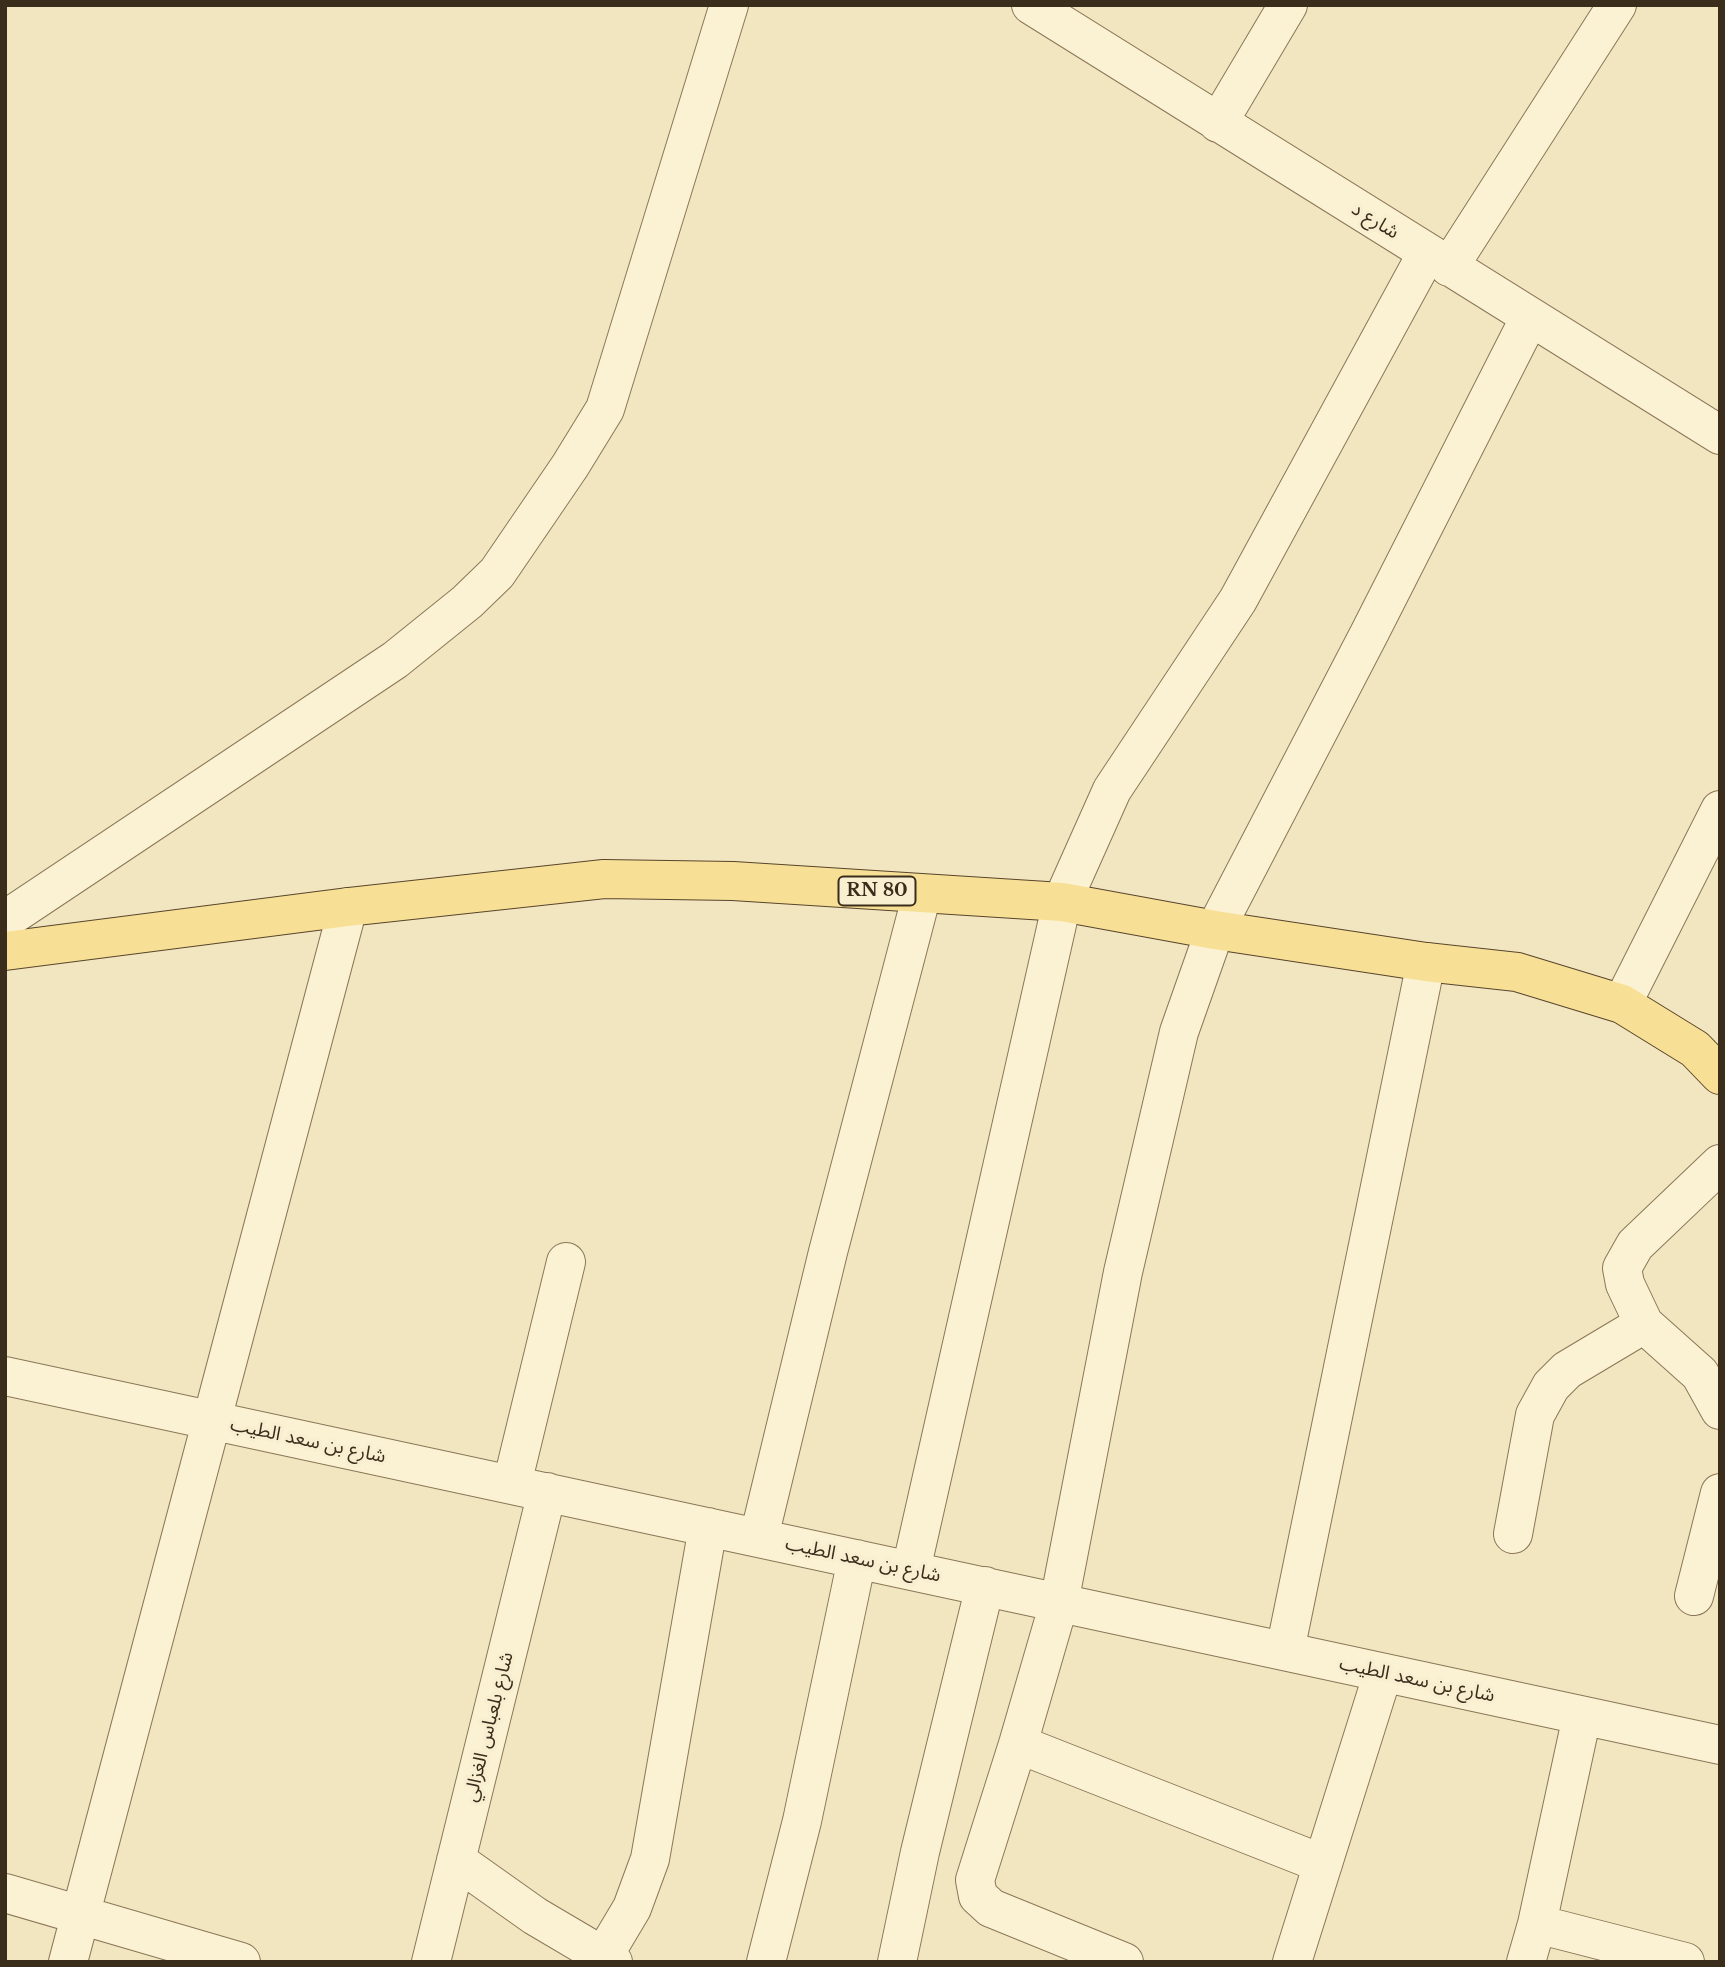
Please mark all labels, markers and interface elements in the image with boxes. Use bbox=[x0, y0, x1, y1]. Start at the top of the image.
street label: شارع د bbox=[1347, 198, 1403, 244]
road number: RN 80 bbox=[838, 876, 916, 906]
street label: شارع بن سعد الطيب bbox=[228, 1413, 388, 1469]
street label: شارع بن سعد الطيب bbox=[783, 1532, 943, 1588]
street label: شارع بلعباس الغزالي bbox=[459, 1650, 519, 1804]
street label: شارع بن سعد الطيب bbox=[1337, 1652, 1497, 1708]

